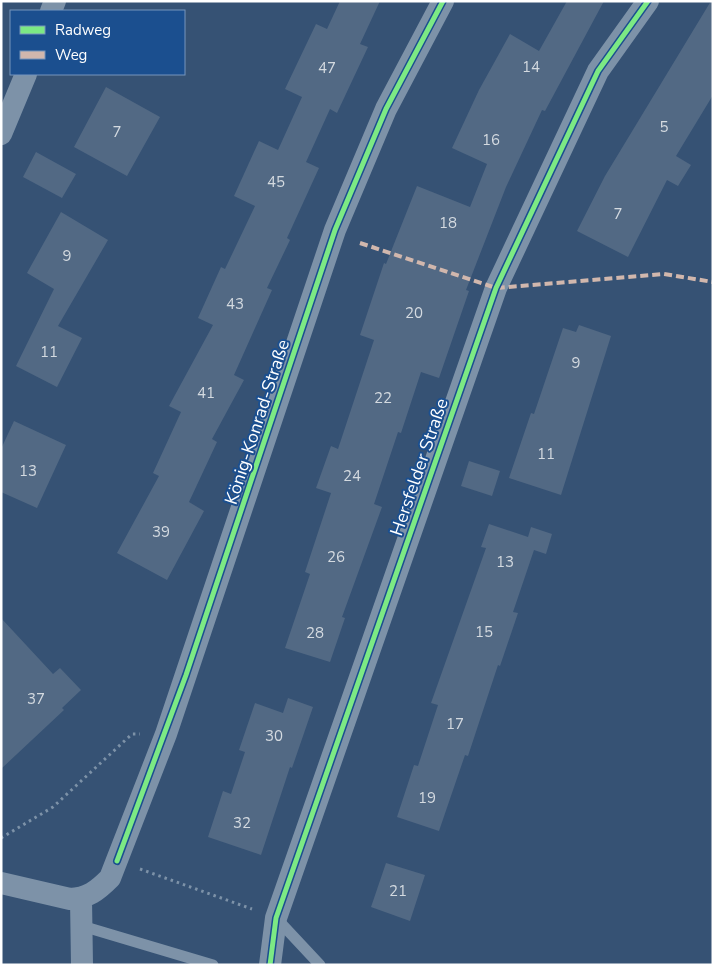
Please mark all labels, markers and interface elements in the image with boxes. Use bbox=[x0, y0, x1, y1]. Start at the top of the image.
legend bbox=[10, 10, 185, 75]
text: Radweg bbox=[55, 20, 111, 40]
text: Weg bbox=[55, 45, 87, 65]
house number: 14 bbox=[522, 57, 540, 77]
house number: 47 bbox=[318, 58, 336, 78]
house number: 5 bbox=[659, 117, 669, 137]
house number: 7 bbox=[112, 122, 122, 142]
house number: 16 bbox=[482, 130, 500, 150]
house number: 45 bbox=[267, 172, 285, 192]
house number: 7 bbox=[613, 204, 623, 224]
house number: 18 bbox=[439, 213, 457, 233]
house number: 9 bbox=[62, 246, 72, 266]
house number: 43 bbox=[226, 294, 244, 314]
house number: 20 bbox=[405, 303, 423, 323]
street label: König-Konrad-Straße bbox=[219, 336, 295, 508]
house number: 11 bbox=[40, 342, 58, 362]
house number: 9 bbox=[571, 353, 581, 373]
house number: 41 bbox=[197, 383, 215, 403]
house number: 22 bbox=[374, 388, 392, 408]
street label: Hersfelder Straße bbox=[384, 395, 454, 539]
house number: 11 bbox=[537, 444, 555, 464]
house number: 13 bbox=[19, 461, 37, 481]
house number: 24 bbox=[343, 466, 361, 486]
house number: 39 bbox=[152, 522, 170, 542]
house number: 26 bbox=[327, 547, 345, 567]
house number: 13 bbox=[496, 552, 514, 572]
house number: 15 bbox=[475, 622, 493, 642]
house number: 28 bbox=[306, 623, 324, 643]
house number: 37 bbox=[27, 689, 45, 709]
house number: 17 bbox=[446, 714, 464, 734]
house number: 30 bbox=[265, 726, 283, 746]
house number: 19 bbox=[418, 788, 436, 808]
house number: 32 bbox=[233, 813, 251, 833]
house number: 21 bbox=[389, 881, 407, 901]

